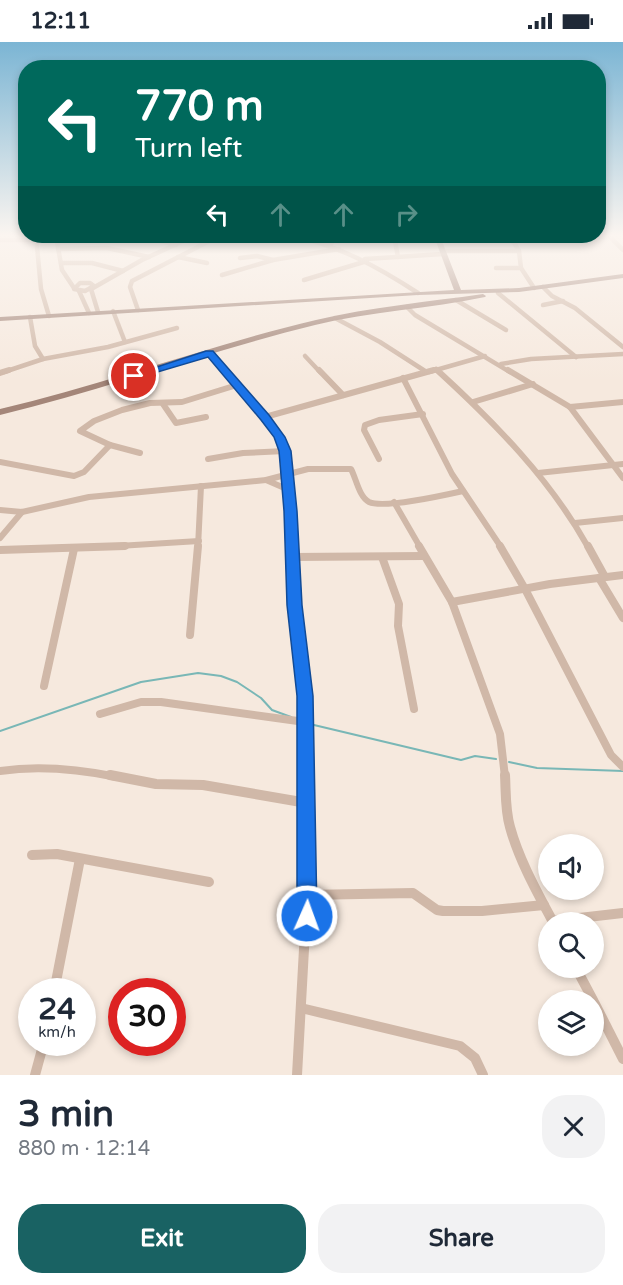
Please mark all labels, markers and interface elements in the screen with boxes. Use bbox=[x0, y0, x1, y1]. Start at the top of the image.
text: 12:11 bbox=[30, 8, 91, 34]
text: 770 m bbox=[135, 81, 264, 132]
icon: left bbox=[36, 84, 114, 162]
text: Turn left bbox=[135, 132, 242, 165]
icon: left bbox=[201, 198, 234, 231]
icon: ahead bbox=[264, 198, 297, 231]
icon: ahead bbox=[327, 198, 360, 231]
icon: right bbox=[390, 198, 423, 231]
pin bbox=[108, 350, 159, 401]
icon: arrive bbox=[117, 359, 150, 392]
map controls bbox=[538, 834, 604, 1056]
button: sound bbox=[538, 834, 604, 900]
position arrow bbox=[275, 884, 339, 948]
button: search bbox=[538, 912, 604, 978]
speed limit sign: 30 bbox=[108, 978, 186, 1056]
button: layers bbox=[538, 990, 604, 1056]
text: 24 bbox=[38, 991, 76, 1028]
text: km/h bbox=[38, 1023, 76, 1041]
text: 3 min bbox=[18, 1093, 114, 1136]
button: close bbox=[542, 1095, 605, 1158]
text: 880 m · 12:14 bbox=[18, 1137, 150, 1161]
button: Exit bbox=[18, 1204, 306, 1273]
button: Share bbox=[318, 1204, 605, 1273]

